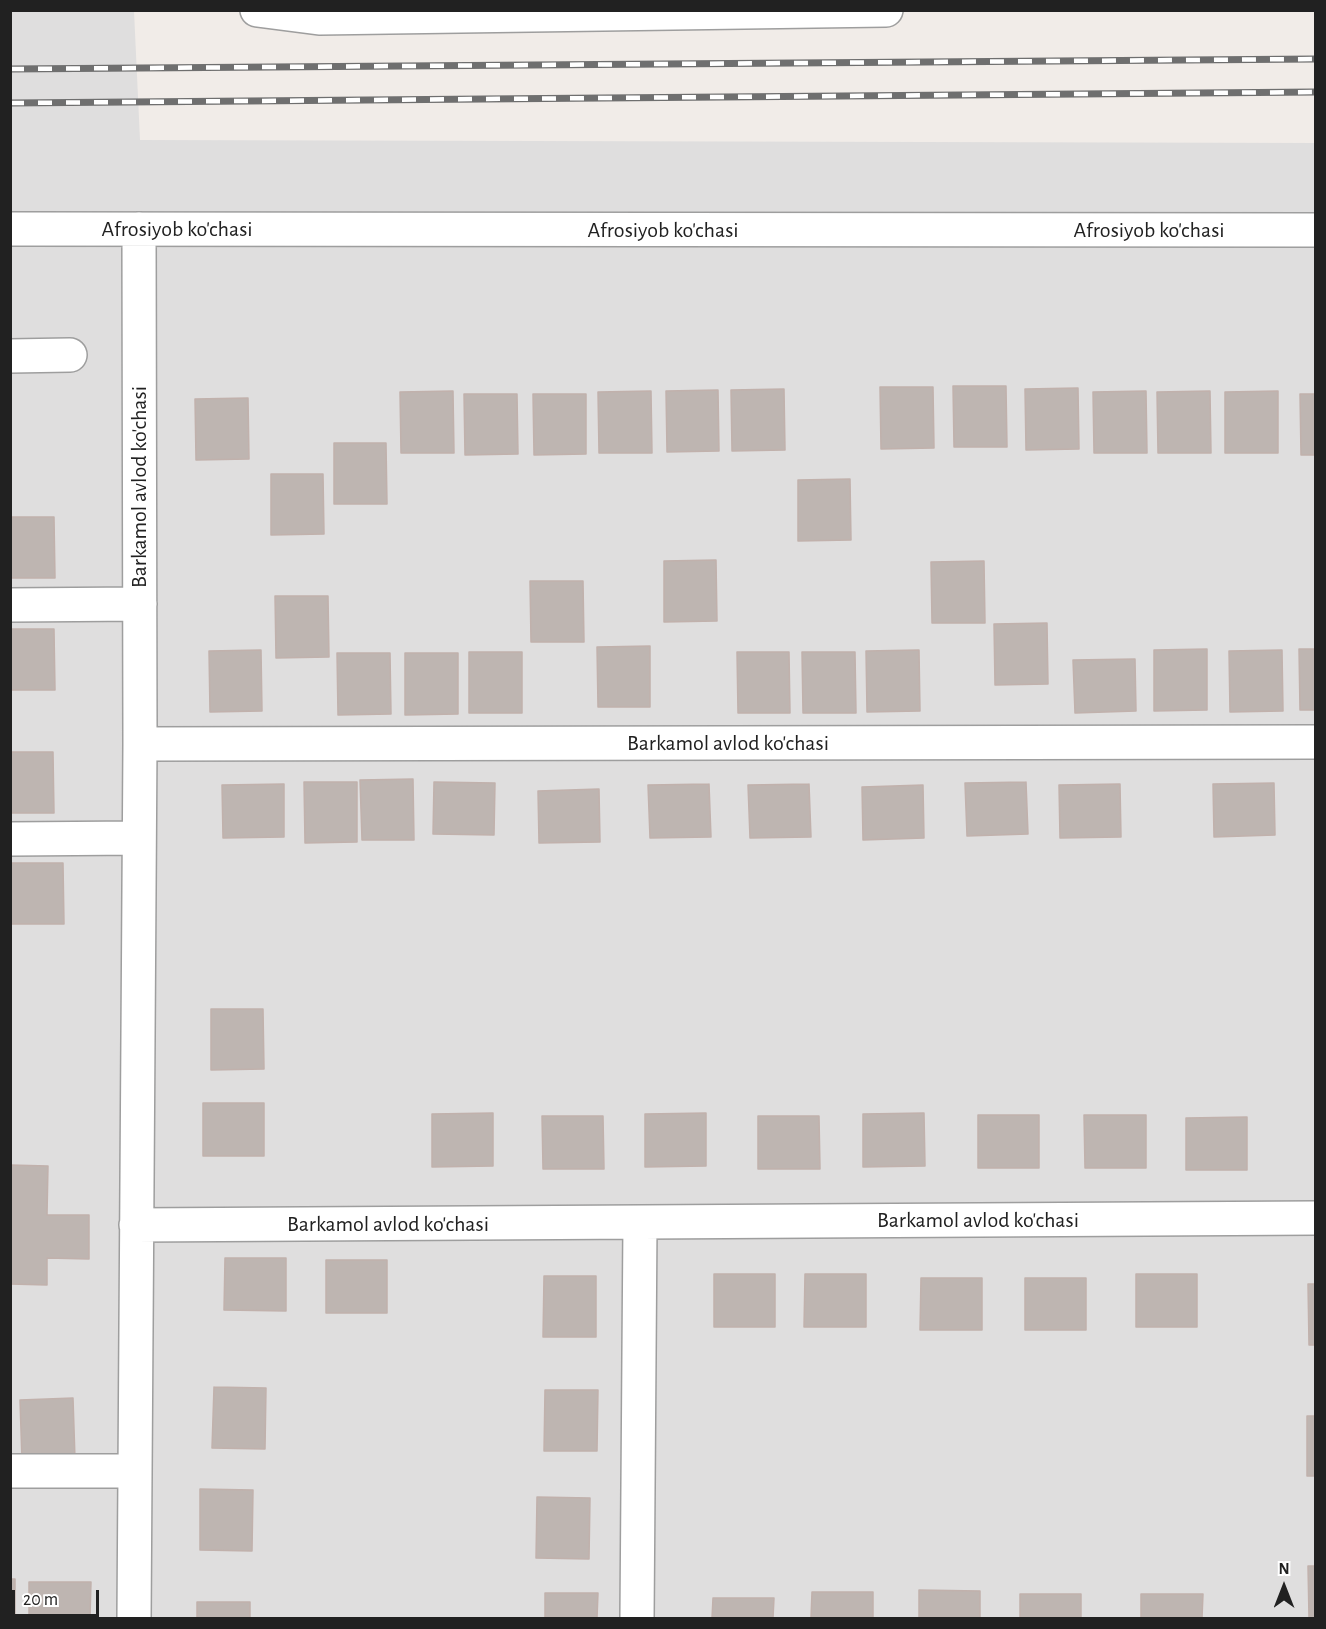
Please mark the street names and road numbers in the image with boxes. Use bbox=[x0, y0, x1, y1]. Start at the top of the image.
street label: Afrosiyob ko'chasi bbox=[101, 216, 253, 242]
street label: Afrosiyob ko'chasi bbox=[587, 217, 739, 243]
street label: Afrosiyob ko'chasi bbox=[1073, 217, 1225, 243]
street label: Barkamol avlod ko'chasi bbox=[126, 386, 152, 588]
street label: Barkamol avlod ko'chasi bbox=[627, 730, 829, 756]
street label: Barkamol avlod ko'chasi bbox=[877, 1207, 1079, 1233]
street label: Barkamol avlod ko'chasi bbox=[287, 1211, 489, 1237]

